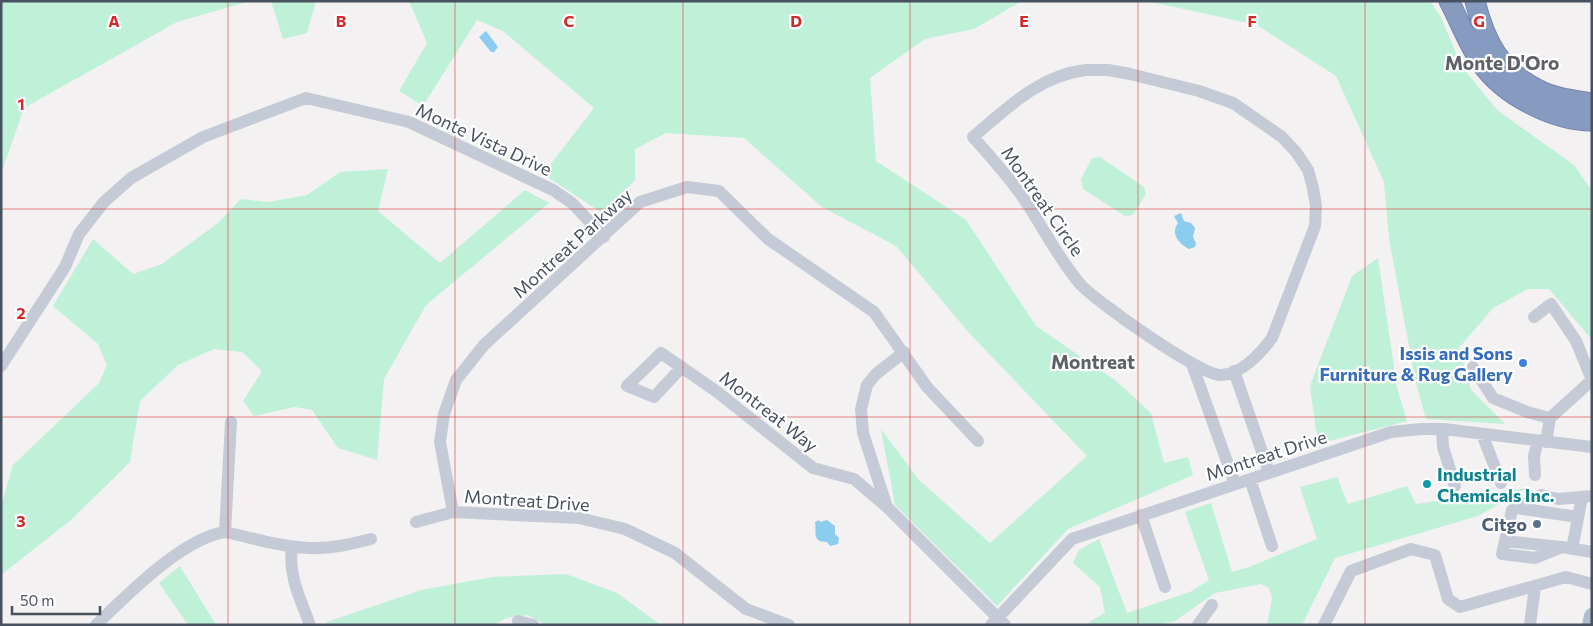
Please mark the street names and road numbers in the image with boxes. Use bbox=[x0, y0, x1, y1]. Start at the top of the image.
street label: Monte Vista Drive bbox=[413, 98, 555, 180]
street label: Montreat Circle bbox=[997, 142, 1089, 260]
street label: Montreat Parkway bbox=[508, 184, 636, 302]
street label: Montreat Way bbox=[716, 366, 822, 456]
street label: Montreat Drive bbox=[1203, 425, 1329, 485]
street label: Montreat Drive bbox=[464, 485, 590, 515]

